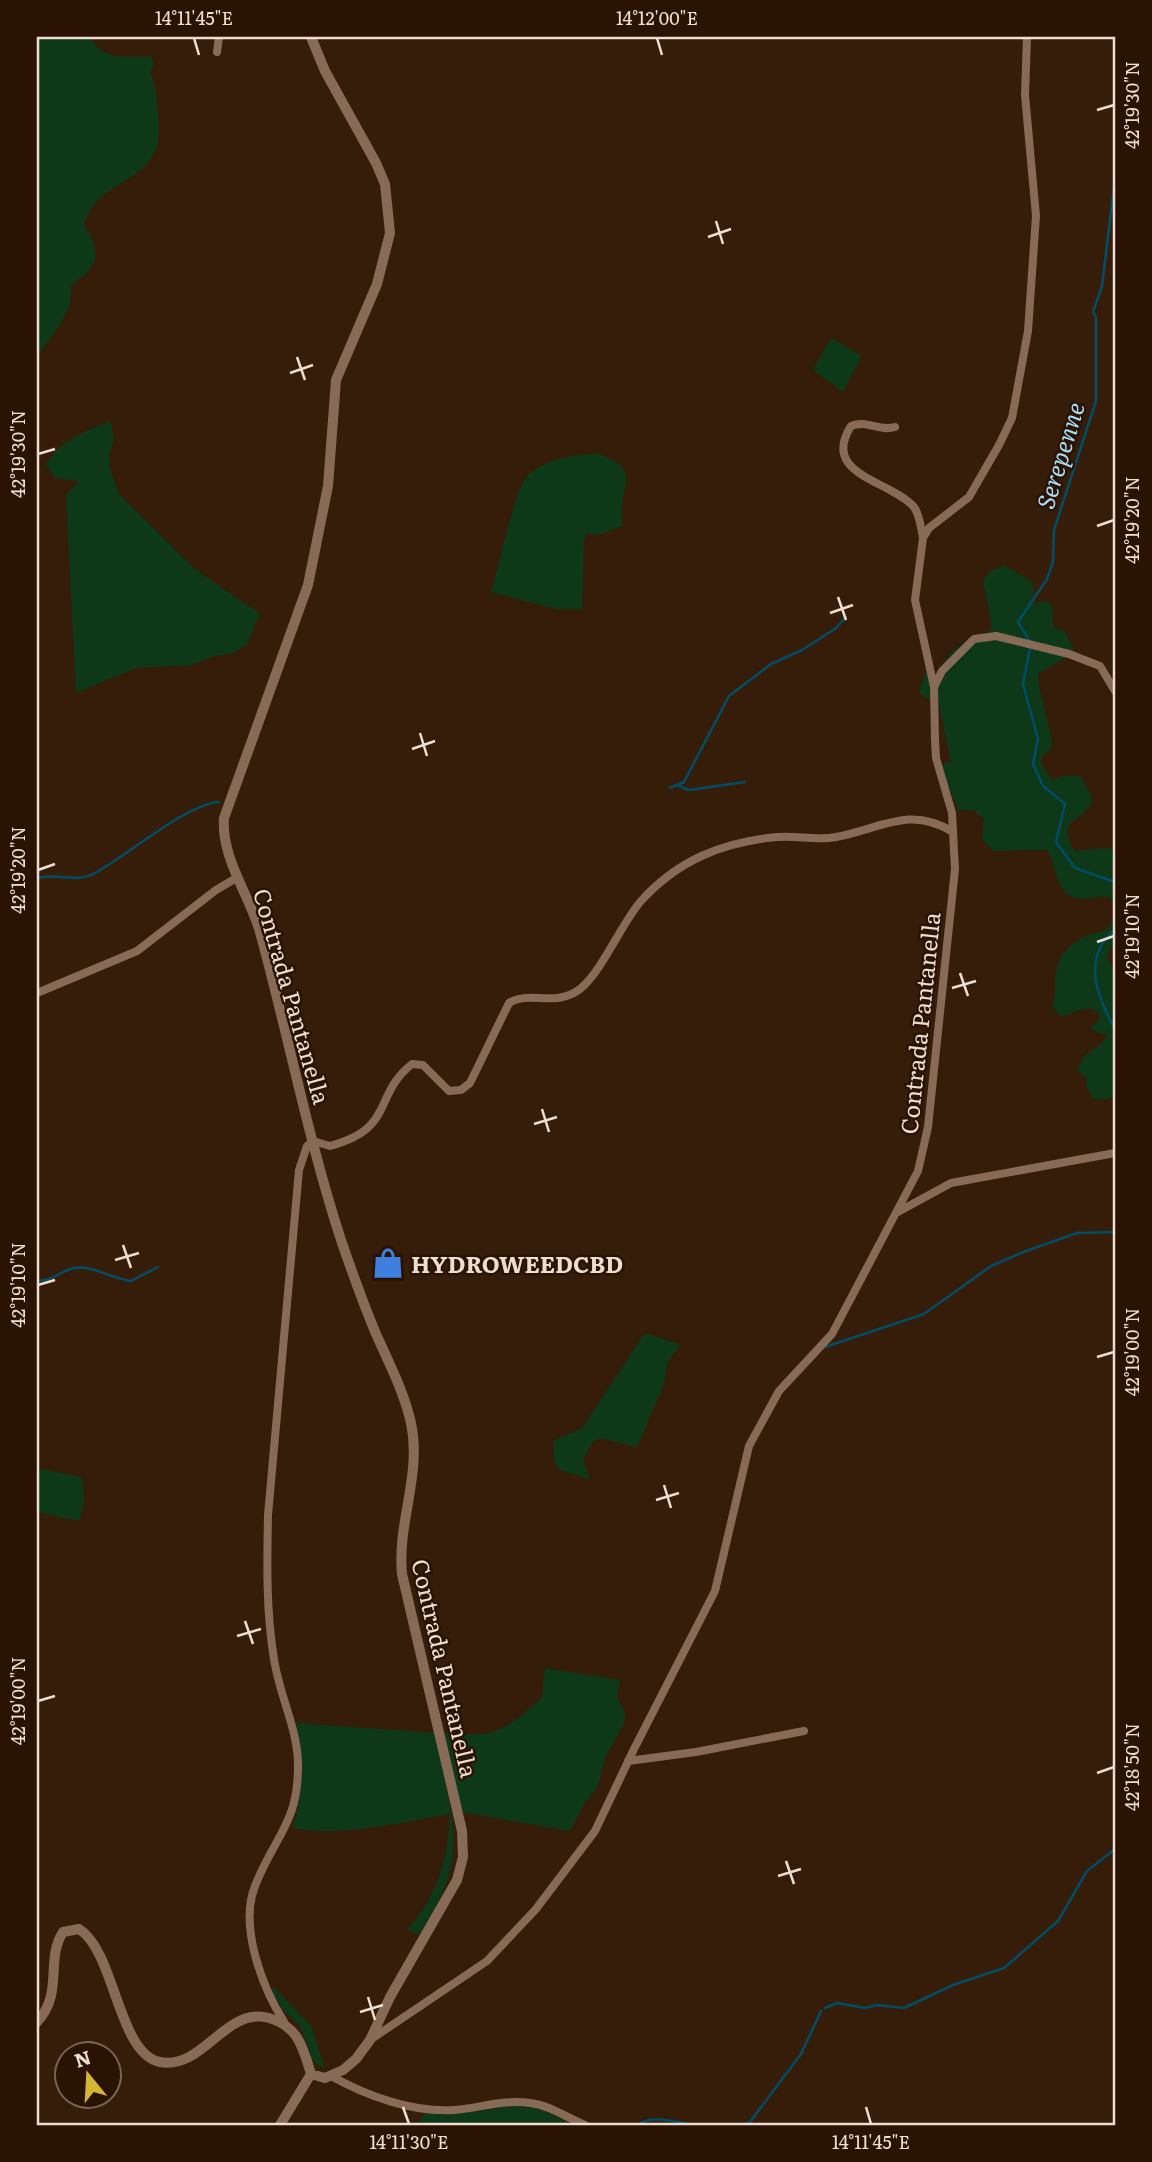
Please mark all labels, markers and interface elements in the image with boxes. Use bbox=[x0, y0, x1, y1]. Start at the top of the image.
text: 14°11'45"E bbox=[155, 4, 233, 31]
text: 14°12'00"E bbox=[616, 4, 698, 31]
text: 42°19'30"N bbox=[1118, 61, 1145, 149]
water label: Serepenne bbox=[1026, 397, 1092, 513]
text: 42°19'30"N bbox=[4, 410, 31, 498]
text: 42°19'20"N bbox=[1118, 476, 1145, 564]
text: 42°19'20"N bbox=[4, 826, 31, 914]
street label: Contrada Pantanella bbox=[246, 884, 340, 1109]
text: 42°19'10"N bbox=[1118, 893, 1145, 979]
street label: Contrada Pantanella bbox=[890, 910, 948, 1136]
text: 42°19'10"N bbox=[4, 1242, 31, 1328]
shop icon: HYDROWEEDCBD bbox=[371, 1246, 405, 1280]
place label: HYDROWEEDCBD bbox=[411, 1246, 623, 1280]
text: 42°19'00"N bbox=[1118, 1308, 1145, 1396]
street label: Contrada Pantanella bbox=[404, 1555, 488, 1781]
text: 42°19'00"N bbox=[4, 1657, 31, 1745]
text: 42°18'50"N bbox=[1118, 1723, 1145, 1811]
north arrow bbox=[52, 2039, 122, 2110]
text: N bbox=[71, 2042, 94, 2074]
text: 14°11'30"E bbox=[369, 2128, 449, 2155]
text: 14°11'45"E bbox=[832, 2128, 910, 2155]

